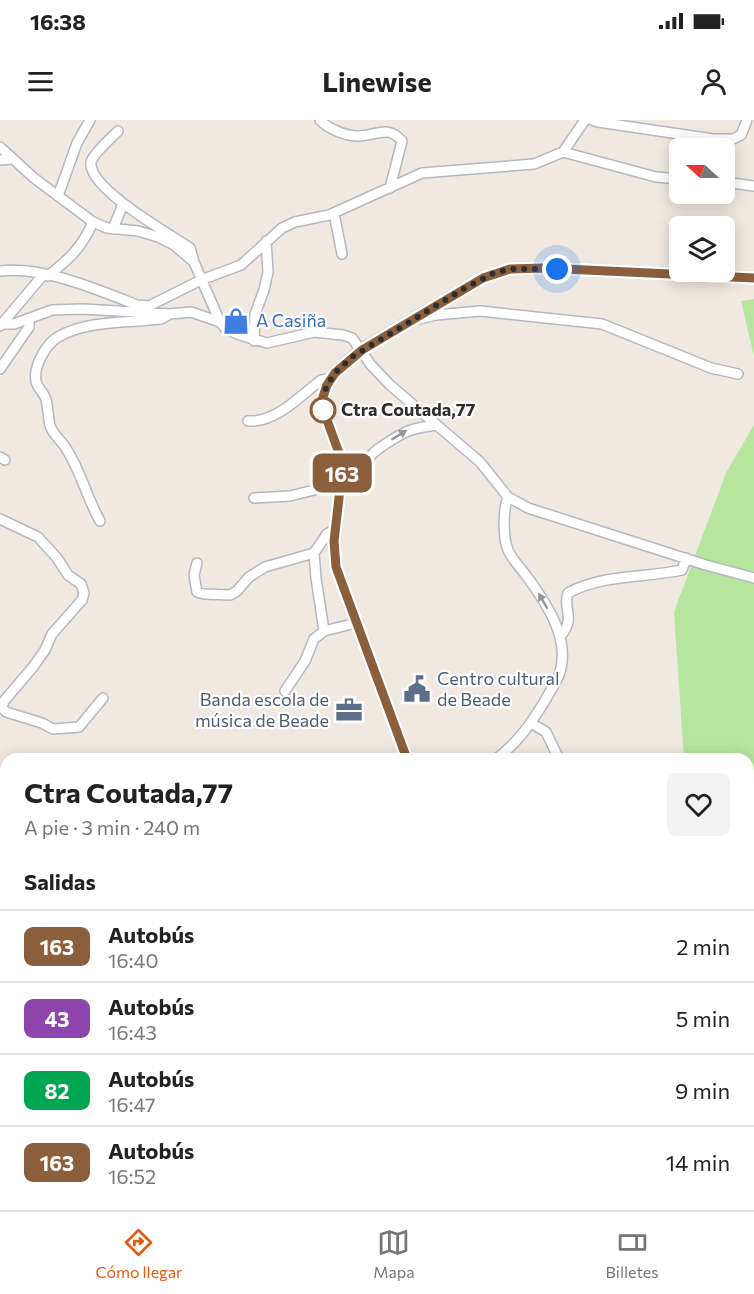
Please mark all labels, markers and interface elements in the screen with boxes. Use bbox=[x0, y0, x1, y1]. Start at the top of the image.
text: 16:38 bbox=[30, 8, 86, 35]
icon: menu bbox=[24, 65, 57, 98]
text: Linewise bbox=[322, 65, 432, 98]
icon: person bbox=[697, 65, 730, 98]
north arrow bbox=[669, 138, 735, 204]
map controls bbox=[669, 138, 735, 282]
button: layers bbox=[669, 216, 735, 282]
your location bbox=[542, 254, 572, 284]
shop icon: A Casiña bbox=[221, 306, 251, 336]
place label: A Casiña bbox=[256, 309, 326, 331]
marker: Ctra Coutada,77 bbox=[310, 397, 336, 423]
place label: Ctra Coutada,77 bbox=[341, 398, 476, 420]
one-way arrow bbox=[391, 430, 407, 441]
line badge: 163 bbox=[308, 454, 376, 492]
text: 163 bbox=[325, 461, 359, 486]
one-way arrow bbox=[537, 593, 548, 609]
place label: Centro cultural de Beade bbox=[437, 667, 560, 710]
public building icon: Centro cultural de Beade bbox=[402, 674, 432, 704]
place label: Banda escola de música de Beade bbox=[195, 688, 329, 731]
office icon: Banda escola de música de Beade bbox=[334, 695, 364, 725]
button: heart bbox=[667, 773, 730, 836]
text: Ctra Coutada,77 bbox=[24, 775, 233, 809]
text: A pie · 3 min · 240 m bbox=[24, 815, 200, 839]
text: Salidas bbox=[24, 868, 96, 895]
text: Autobús bbox=[108, 921, 194, 948]
text: 2 min bbox=[676, 933, 730, 960]
text: 163 bbox=[40, 934, 74, 959]
text: 16:40 bbox=[108, 948, 158, 972]
text: Autobús bbox=[108, 993, 194, 1020]
text: 5 min bbox=[676, 1005, 730, 1032]
text: 43 bbox=[44, 1006, 70, 1031]
text: 16:43 bbox=[108, 1020, 157, 1044]
text: Autobús bbox=[108, 1065, 194, 1092]
text: 9 min bbox=[675, 1077, 730, 1104]
text: 82 bbox=[45, 1078, 69, 1103]
text: 16:47 bbox=[108, 1092, 156, 1116]
text: Autobús bbox=[108, 1137, 194, 1164]
text: 14 min bbox=[666, 1149, 730, 1176]
text: 163 bbox=[40, 1150, 74, 1175]
text: 16:52 bbox=[108, 1164, 156, 1188]
tab: Cómo llegar bbox=[95, 1226, 182, 1281]
tab: Mapa bbox=[373, 1226, 415, 1281]
tab: Billetes bbox=[605, 1226, 659, 1281]

